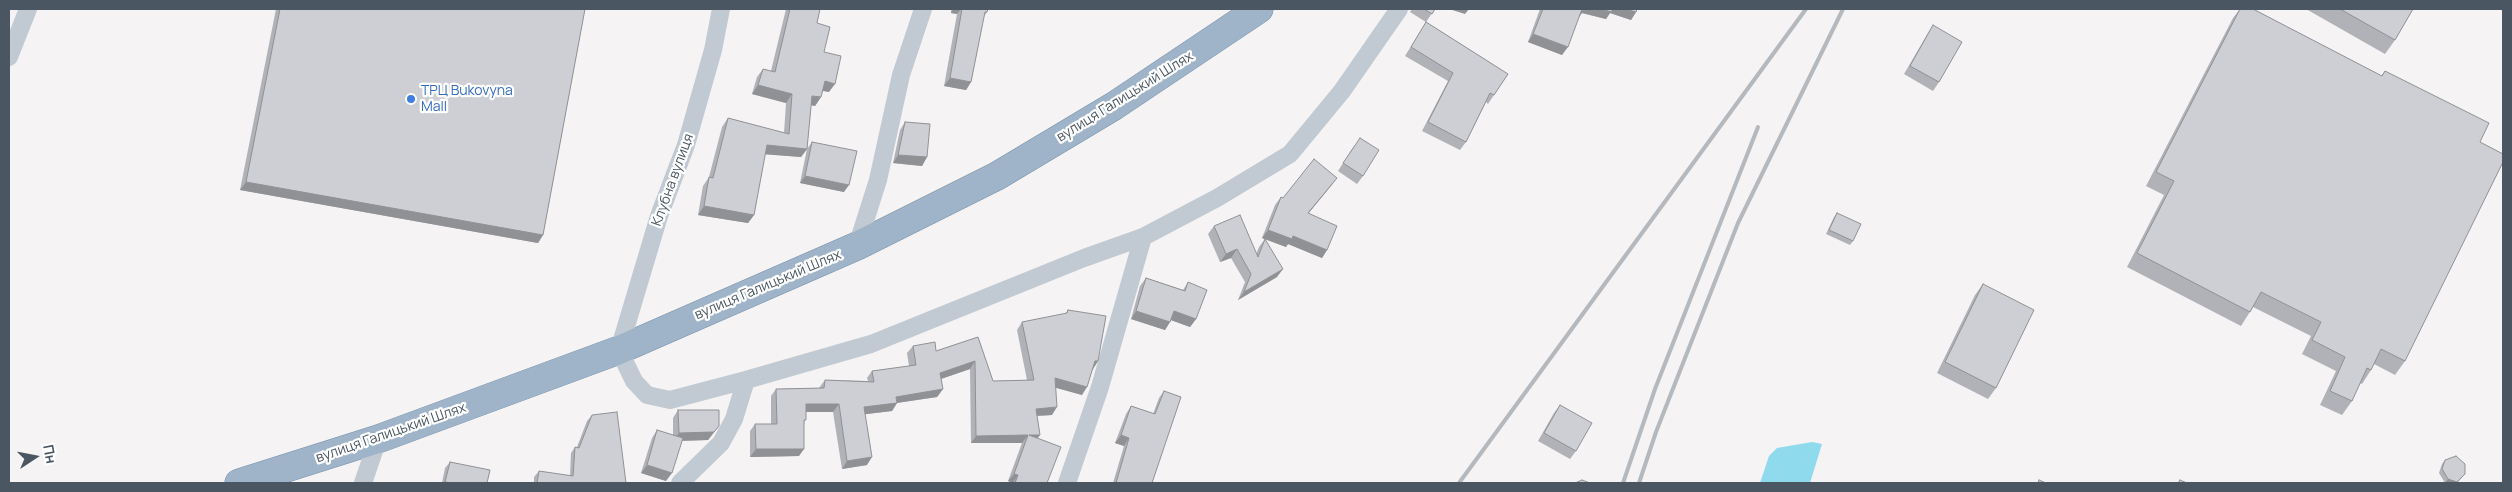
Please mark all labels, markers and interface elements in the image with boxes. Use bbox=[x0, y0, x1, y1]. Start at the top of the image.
street label: вулиця Галицький Шлях bbox=[1054, 48, 1196, 146]
place label: ТРЦ Bukovyna Mall bbox=[421, 83, 513, 115]
marker: ТРЦ Bukovyna Mall bbox=[405, 93, 417, 105]
street label: Клубна вулиця bbox=[648, 131, 698, 229]
street label: вулиця Галицький Шлях bbox=[692, 246, 844, 324]
street label: вулиця Галицький Шлях bbox=[314, 399, 468, 467]
north arrow bbox=[10, 432, 60, 482]
text: Пн bbox=[39, 443, 61, 465]

